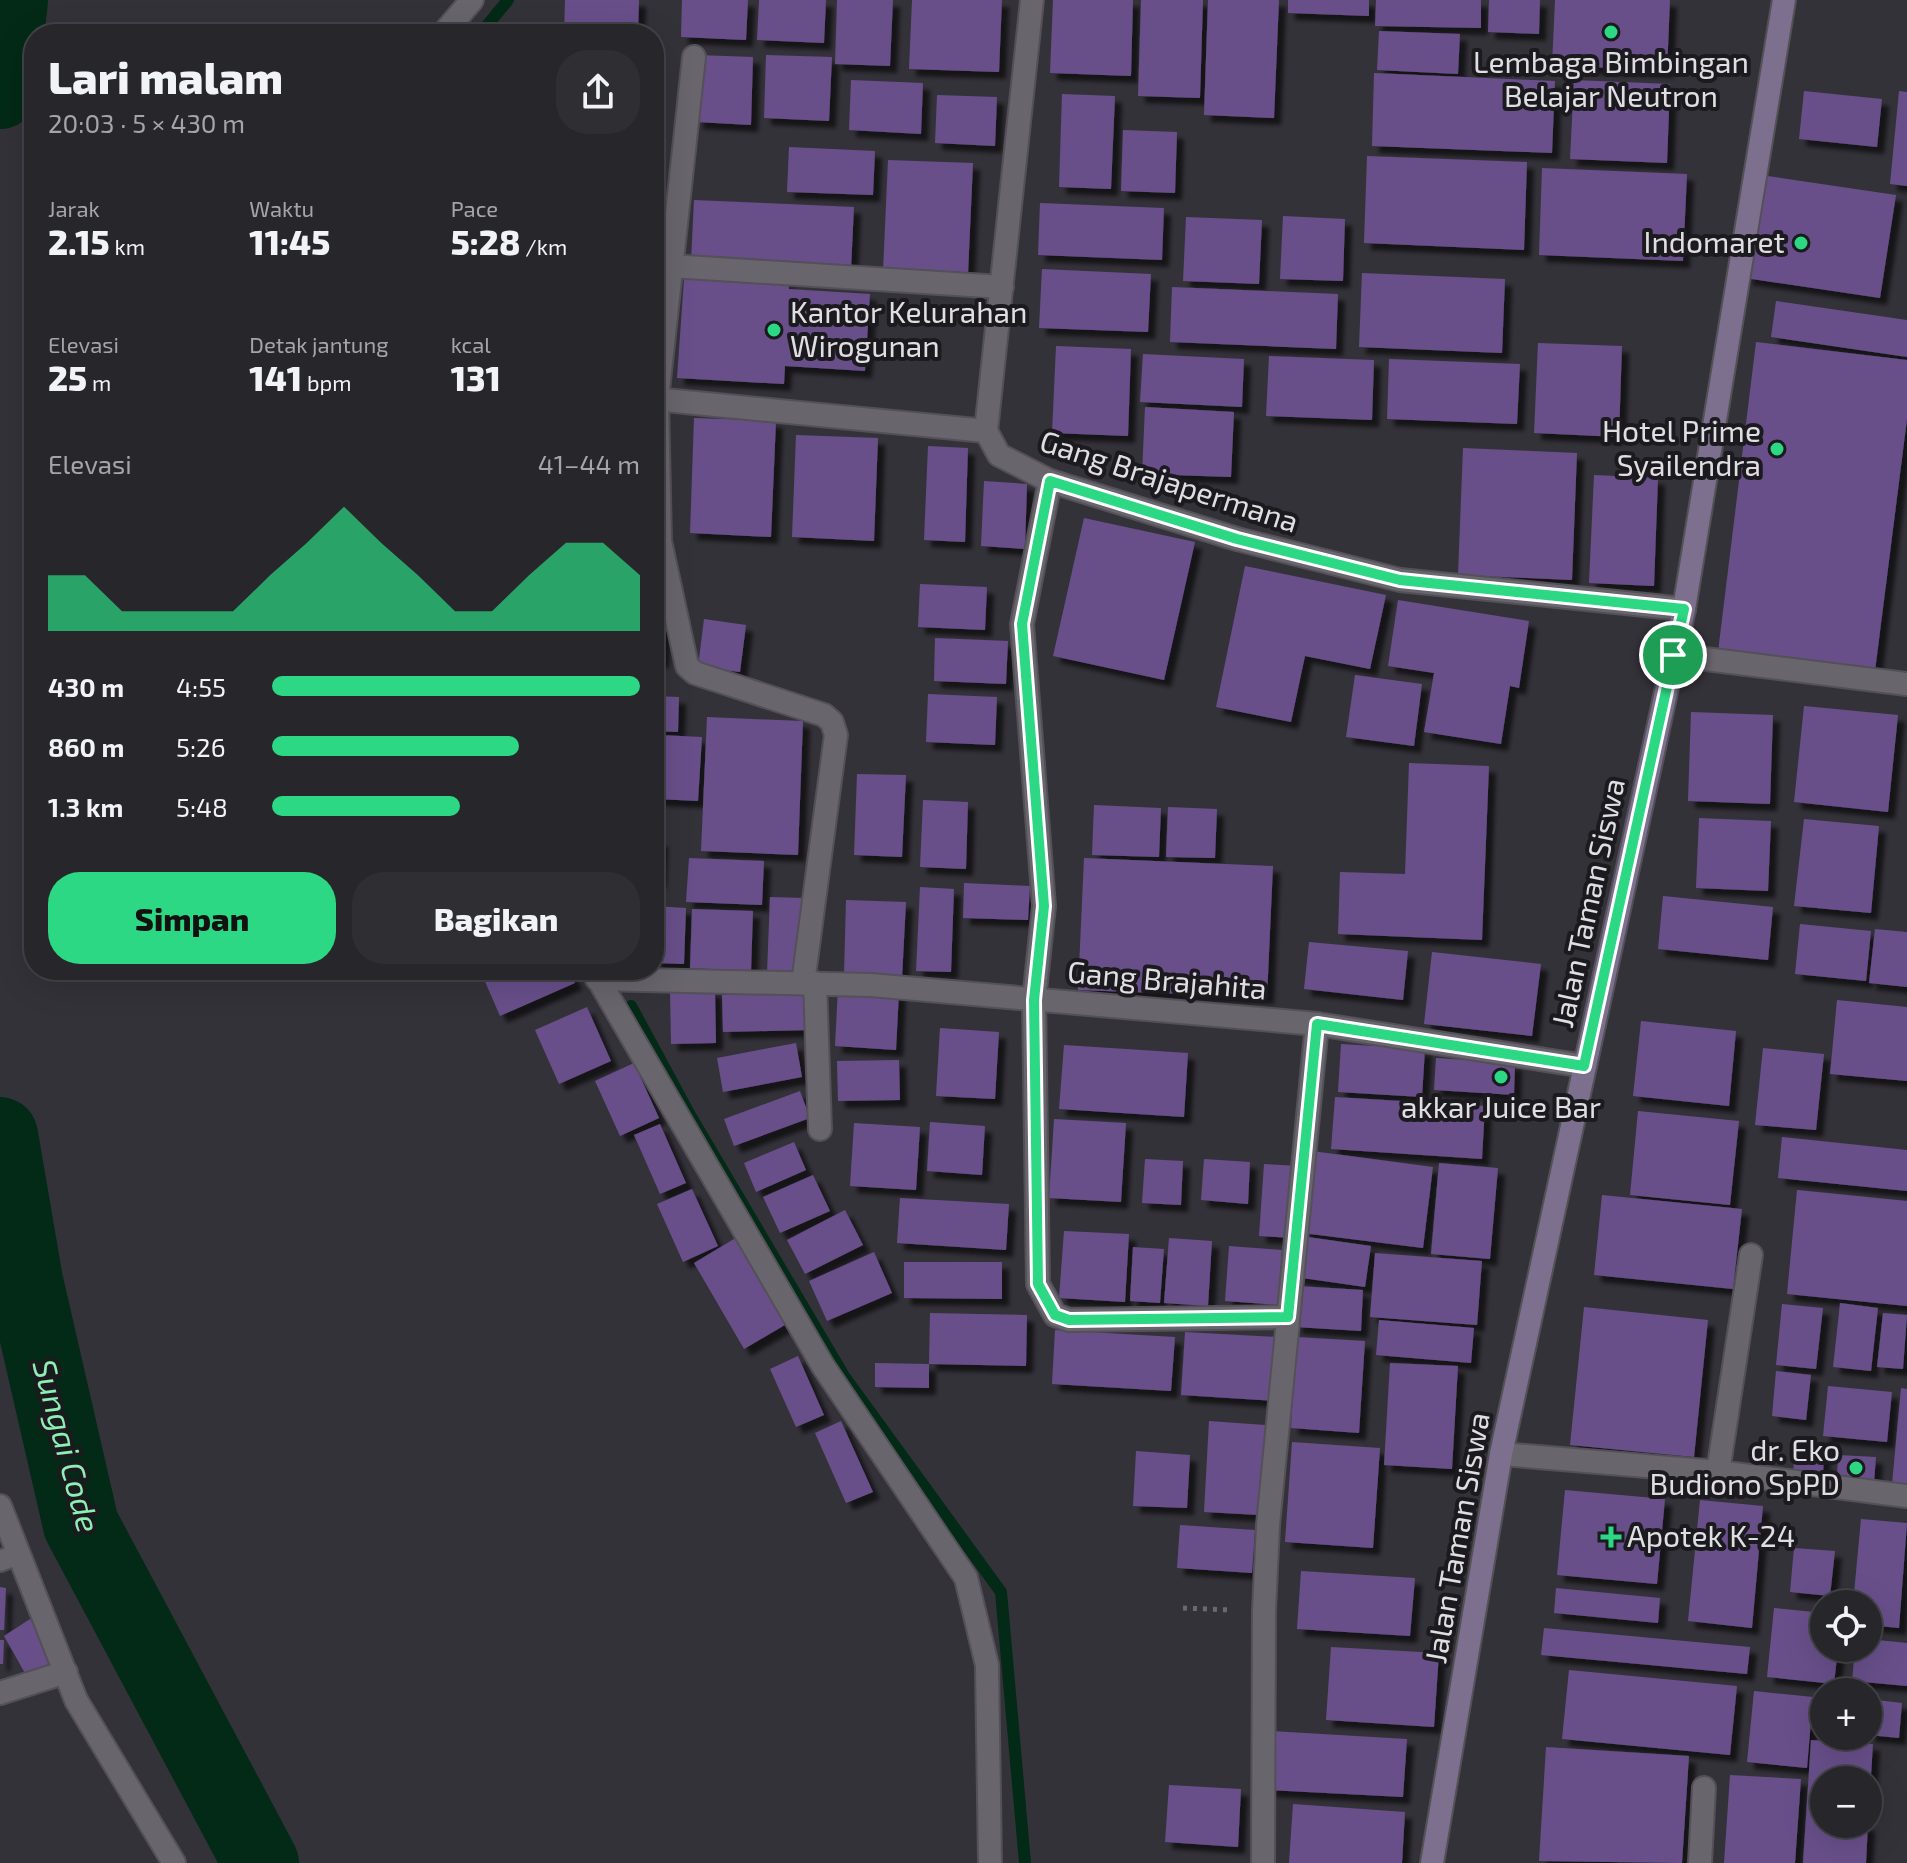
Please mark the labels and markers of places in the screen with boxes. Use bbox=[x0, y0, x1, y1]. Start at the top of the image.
marker: Lembaga Bimbingan Belajar Neutron bbox=[1602, 23, 1620, 41]
place label: Lembaga Bimbingan Belajar Neutron bbox=[1473, 43, 1749, 113]
place label: Indomaret bbox=[1644, 223, 1785, 259]
marker: Indomaret bbox=[1792, 234, 1810, 252]
place label: Kantor Kelurahan Wirogunan bbox=[790, 293, 1027, 363]
marker: Kantor Kelurahan Wirogunan bbox=[765, 321, 783, 339]
place label: Hotel Prime Syailendra bbox=[1602, 412, 1761, 482]
marker: Hotel Prime Syailendra bbox=[1768, 440, 1786, 458]
pin bbox=[1639, 621, 1707, 689]
marker: akkar Juice Bar bbox=[1492, 1068, 1510, 1086]
place label: akkar Juice Bar bbox=[1401, 1088, 1601, 1124]
place label: dr. Eko Budiono SpPD bbox=[1650, 1431, 1840, 1501]
marker: dr. Eko Budiono SpPD bbox=[1847, 1459, 1865, 1477]
place label: Apotek K-24 bbox=[1627, 1517, 1795, 1553]
marker: Apotek K-24 bbox=[1602, 1528, 1620, 1546]

